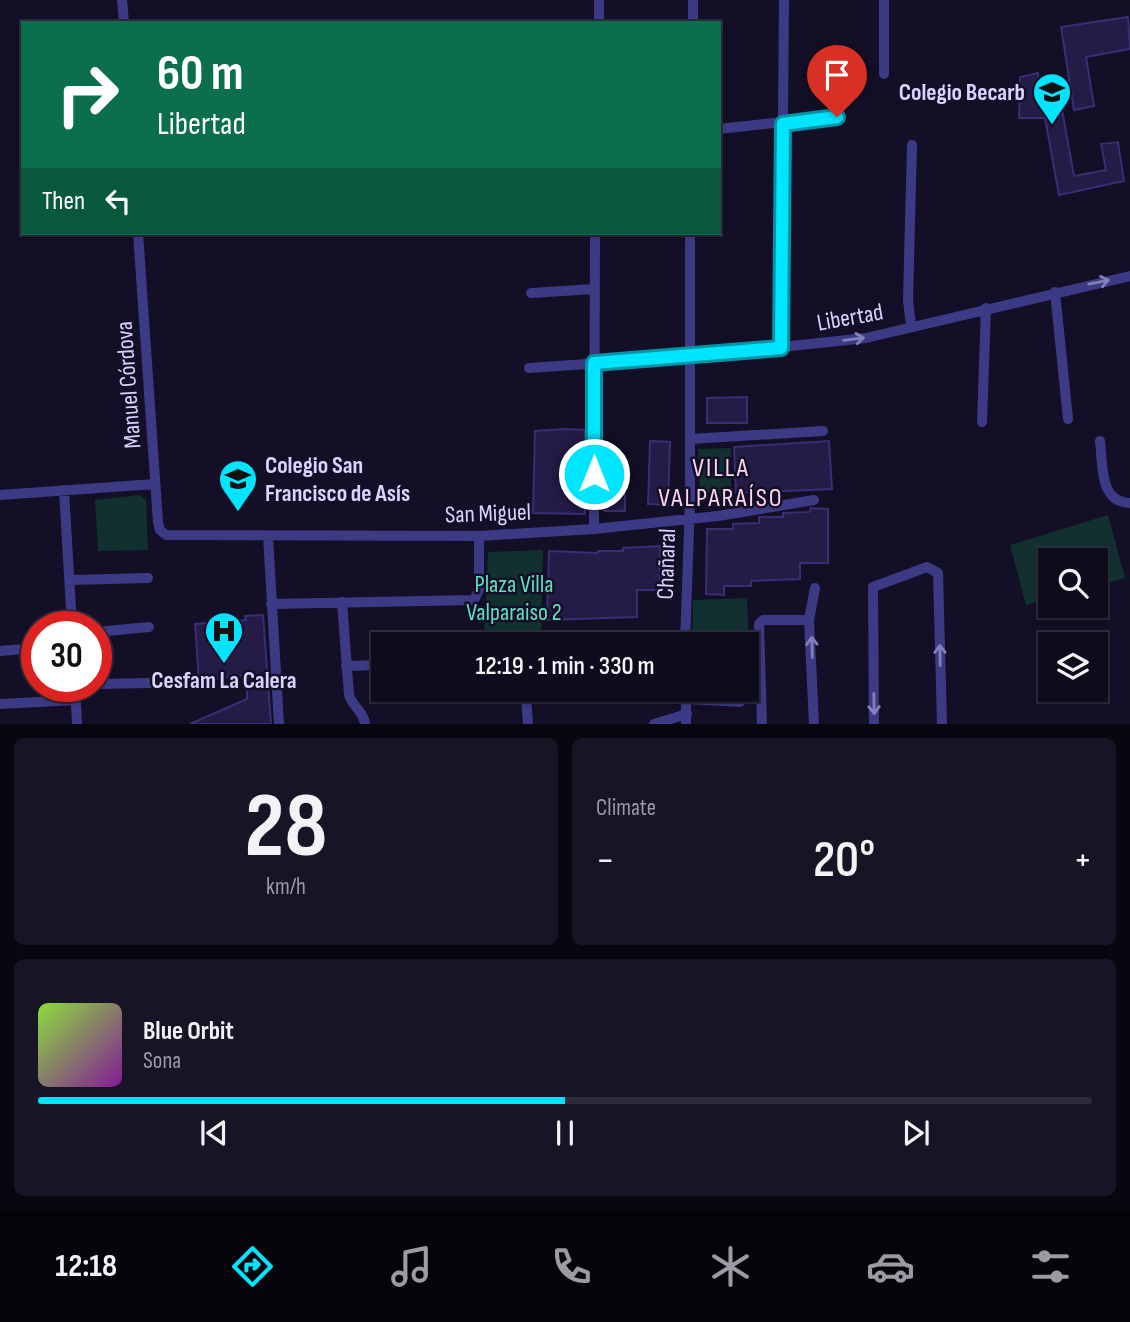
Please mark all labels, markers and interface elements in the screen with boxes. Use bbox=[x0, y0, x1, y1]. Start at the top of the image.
text: 60 m bbox=[157, 45, 244, 104]
pin bbox=[807, 45, 867, 117]
icon: right bbox=[42, 49, 133, 140]
icon: arrive bbox=[818, 56, 856, 94]
school or university icon: Colegio Becarb bbox=[1031, 71, 1073, 126]
place label: Colegio Becarb bbox=[899, 78, 1025, 107]
text: Libertad bbox=[157, 105, 246, 144]
icon: left bbox=[99, 182, 137, 220]
text: Then bbox=[42, 186, 85, 217]
one-way arrow bbox=[1087, 275, 1110, 289]
street label: Libertad bbox=[815, 297, 885, 338]
street label: Manuel Córdova bbox=[110, 320, 147, 450]
one-way arrow bbox=[842, 333, 864, 346]
position arrow bbox=[557, 437, 631, 511]
place label: Colegio San Francisco de Asís bbox=[265, 451, 410, 508]
district label: VILLA VALPARAÍSO bbox=[658, 453, 784, 514]
school or university icon: Colegio San Francisco de Asís bbox=[217, 458, 259, 513]
street label: San Miguel bbox=[445, 498, 532, 529]
street label: Chañaral bbox=[651, 528, 682, 600]
map controls bbox=[1038, 548, 1108, 702]
button: search bbox=[1038, 548, 1108, 618]
park label: Plaza Villa Valparaiso 2 bbox=[466, 570, 562, 627]
hospital icon: Cesfam La Calera bbox=[203, 610, 245, 665]
speed limit sign: 30 bbox=[21, 611, 112, 702]
button: layers bbox=[1038, 632, 1108, 702]
one-way arrow bbox=[805, 636, 818, 659]
one-way arrow bbox=[934, 644, 947, 667]
text: 12:19 · 1 min · 330 m bbox=[475, 651, 655, 682]
place label: Cesfam La Calera bbox=[151, 666, 297, 695]
one-way arrow bbox=[867, 692, 881, 715]
text: 28 bbox=[245, 773, 327, 882]
text: Climate bbox=[596, 794, 656, 822]
text: 20° bbox=[813, 829, 875, 892]
text: − bbox=[596, 838, 615, 883]
text: + bbox=[1073, 838, 1092, 883]
text: km/h bbox=[266, 873, 306, 901]
text: Blue Orbit bbox=[143, 1016, 234, 1047]
text: Sona bbox=[143, 1047, 181, 1075]
icon: previous bbox=[195, 1114, 233, 1152]
icon: pause bbox=[546, 1114, 584, 1152]
icon: next bbox=[897, 1114, 935, 1152]
icon: directions bbox=[228, 1242, 277, 1291]
icon: music bbox=[387, 1242, 436, 1291]
icon: phone bbox=[547, 1242, 596, 1291]
icon: climate bbox=[706, 1242, 755, 1291]
icon: car bbox=[866, 1242, 915, 1291]
icon: filters bbox=[1026, 1242, 1075, 1291]
text: 12:18 bbox=[55, 1247, 117, 1286]

